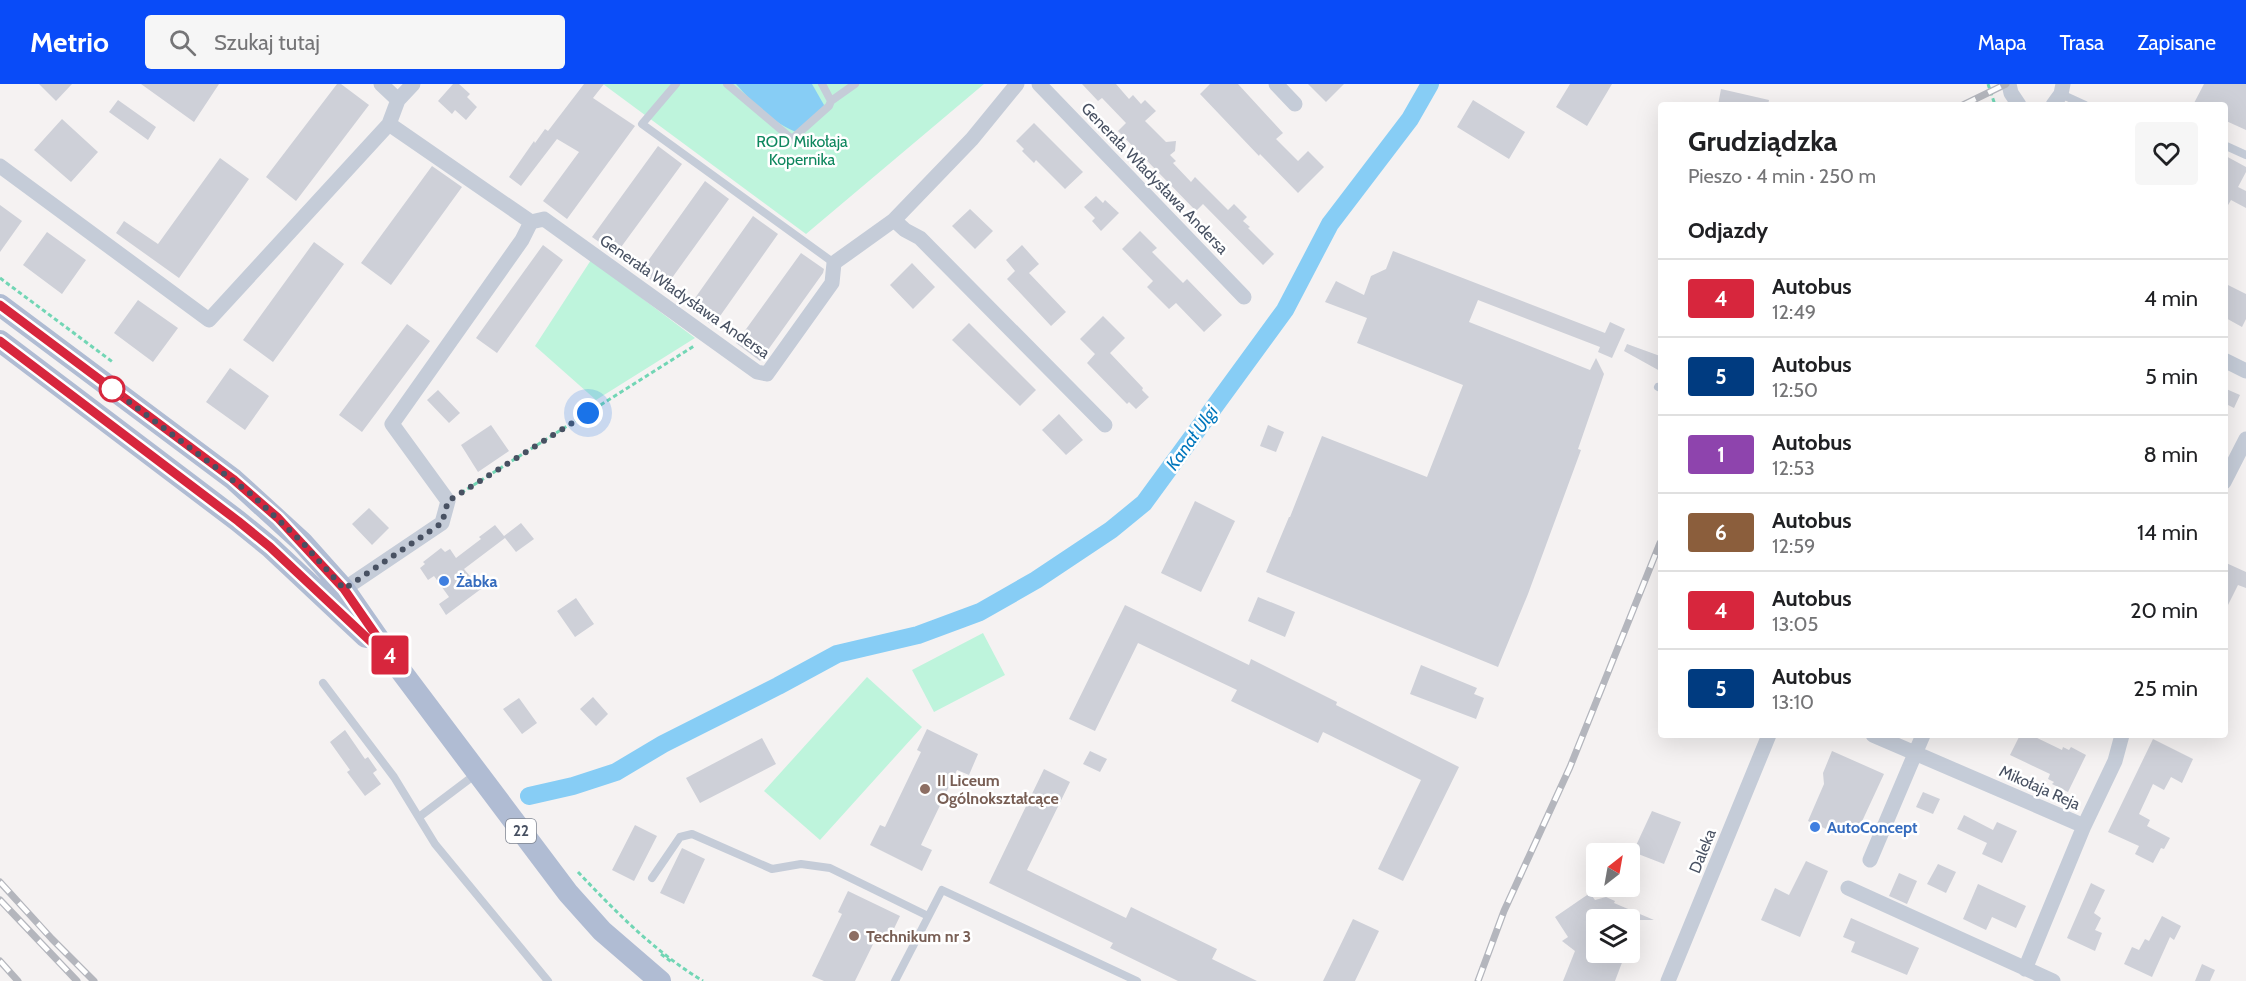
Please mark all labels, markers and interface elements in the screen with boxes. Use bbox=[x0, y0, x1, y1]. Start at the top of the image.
search box bbox=[145, 15, 565, 69]
text: Metrio bbox=[30, 25, 109, 59]
icon: search bbox=[166, 26, 199, 59]
text: Szukaj tutaj bbox=[214, 29, 320, 56]
text: Mapa bbox=[1978, 30, 2026, 55]
text: Trasa bbox=[2059, 30, 2104, 55]
text: Zapisane bbox=[2137, 30, 2216, 55]
street label: Generała Władysława Andersa bbox=[1077, 99, 1232, 258]
button: heart bbox=[2135, 122, 2198, 185]
text: Grudziądzka bbox=[1688, 124, 1838, 158]
park label: ROD Mikołaja Kopernika bbox=[756, 132, 848, 169]
text: Pieszo · 4 min · 250 m bbox=[1688, 164, 1876, 188]
text: Odjazdy bbox=[1688, 217, 1768, 244]
street label: Generała Władysława Andersa bbox=[596, 230, 774, 363]
text: Autobus bbox=[1772, 273, 1852, 300]
text: 4 min bbox=[2144, 285, 2198, 312]
text: 4 bbox=[1714, 286, 1728, 311]
text: 12:49 bbox=[1772, 300, 1816, 324]
text: Autobus bbox=[1772, 351, 1852, 378]
text: 5 min bbox=[2145, 363, 2198, 390]
text: 5 bbox=[1715, 364, 1727, 389]
unlabelled marker bbox=[99, 376, 125, 402]
text: 12:50 bbox=[1772, 378, 1818, 402]
your location bbox=[573, 398, 603, 428]
water label: Kanał Ulgi bbox=[1161, 400, 1223, 475]
text: Autobus bbox=[1772, 429, 1852, 456]
text: 8 min bbox=[2143, 441, 2198, 468]
text: 1 bbox=[1717, 442, 1725, 467]
text: 12:53 bbox=[1772, 456, 1815, 480]
text: Autobus bbox=[1772, 507, 1852, 534]
text: 14 min bbox=[2137, 519, 2198, 546]
text: 6 bbox=[1715, 520, 1727, 545]
text: 12:59 bbox=[1772, 534, 1815, 558]
place label: Żabka bbox=[456, 572, 498, 591]
marker: Żabka bbox=[437, 574, 451, 588]
text: Autobus bbox=[1772, 585, 1852, 612]
text: 20 min bbox=[2130, 597, 2198, 624]
text: 4 bbox=[1714, 598, 1728, 623]
text: 13:05 bbox=[1772, 612, 1818, 636]
line badge: 4 bbox=[370, 636, 410, 674]
text: 4 bbox=[383, 643, 397, 668]
text: Autobus bbox=[1772, 663, 1852, 690]
text: 25 min bbox=[2133, 675, 2198, 702]
text: 5 bbox=[1715, 676, 1727, 701]
text: 13:10 bbox=[1772, 690, 1814, 714]
street label: Mikołaja Reja bbox=[1996, 761, 2083, 814]
place label: II Liceum Ogólnokształcące bbox=[937, 771, 1059, 808]
marker: II Liceum Ogólnokształcące bbox=[918, 782, 932, 796]
place label: AutoConcept bbox=[1827, 818, 1918, 837]
road number: 22 bbox=[506, 819, 536, 843]
marker: AutoConcept bbox=[1808, 820, 1822, 834]
street label: Daleka bbox=[1685, 826, 1720, 876]
north arrow bbox=[1586, 843, 1640, 897]
map controls bbox=[1586, 843, 1640, 963]
button: layers bbox=[1586, 909, 1640, 963]
place label: Technikum nr 3 bbox=[866, 927, 971, 946]
marker: Technikum nr 3 bbox=[847, 929, 861, 943]

